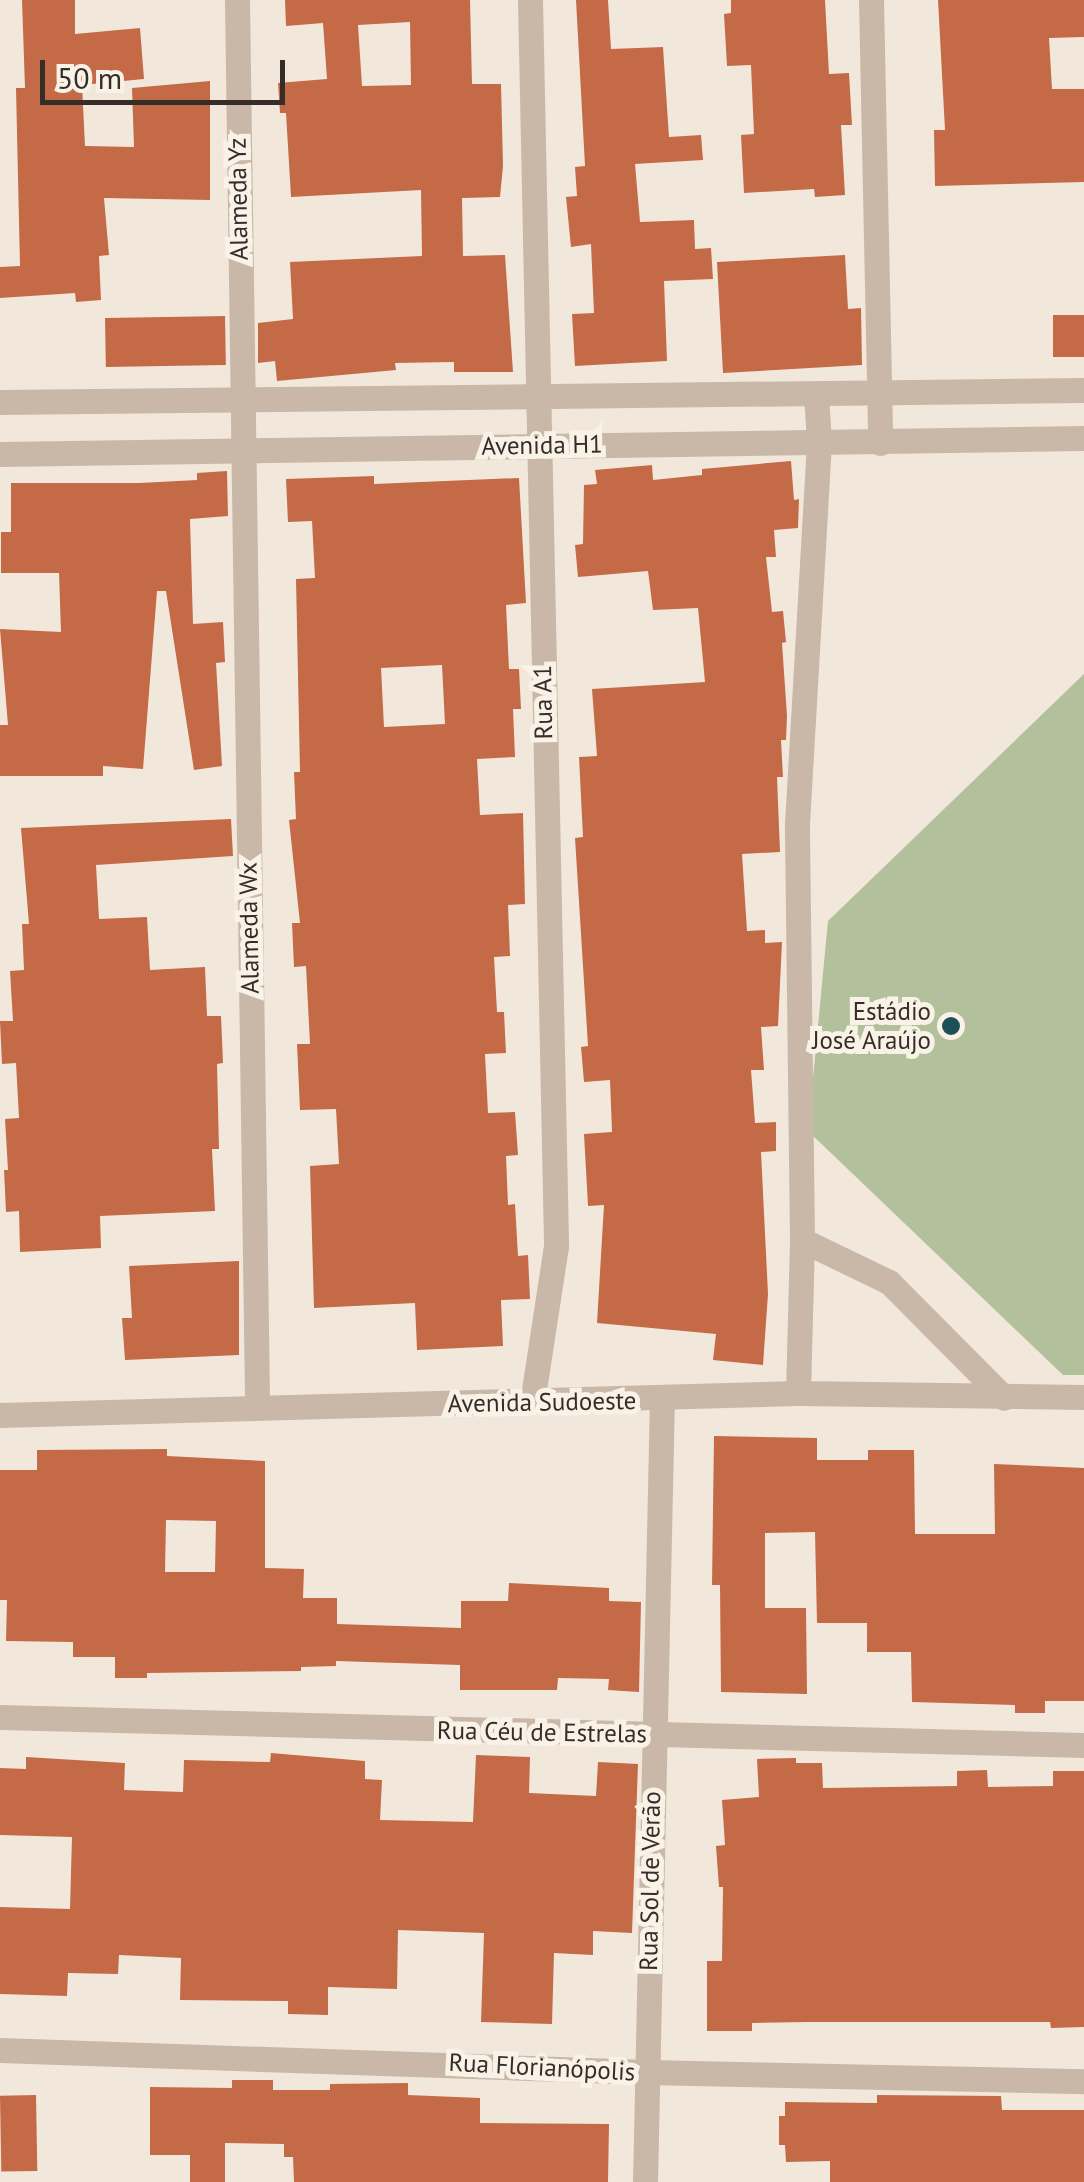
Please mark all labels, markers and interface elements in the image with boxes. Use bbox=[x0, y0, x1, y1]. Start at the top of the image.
scale bar bbox=[45, 40, 290, 102]
text: 50 m bbox=[57, 58, 122, 97]
street label: Alameda Yz bbox=[222, 137, 254, 261]
street label: Avenida H1 bbox=[481, 429, 603, 461]
street label: Rua A1 bbox=[527, 664, 559, 740]
street label: Alameda Wx bbox=[233, 862, 265, 994]
place label: Estádio José Araújo bbox=[811, 997, 931, 1056]
marker: Estádio José Araújo bbox=[940, 1015, 962, 1037]
street label: Avenida Sudoeste bbox=[447, 1385, 637, 1419]
street label: Rua Céu de Estrelas bbox=[437, 1715, 647, 1749]
street label: Rua Sol de Verão bbox=[633, 1791, 667, 1971]
street label: Rua Florianópolis bbox=[448, 2047, 636, 2087]

